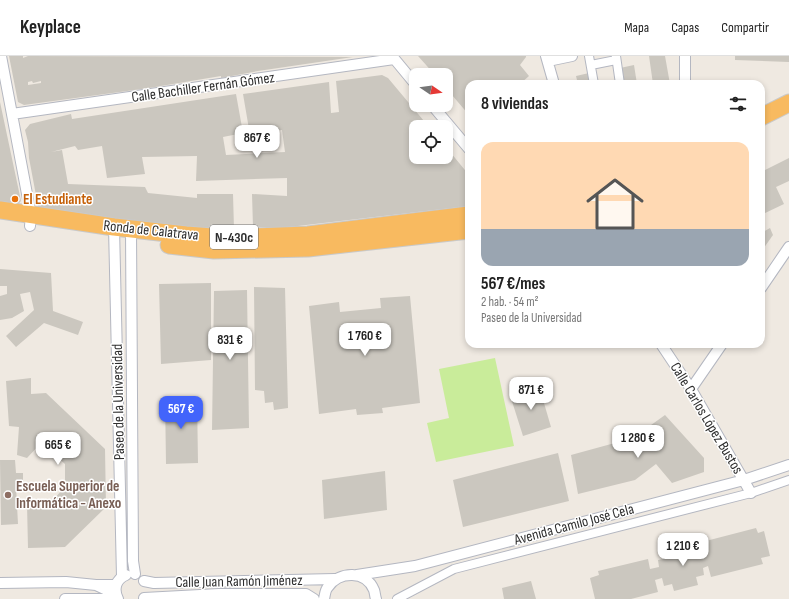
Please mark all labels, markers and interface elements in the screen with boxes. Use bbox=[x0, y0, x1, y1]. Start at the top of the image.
text: Keyplace bbox=[20, 16, 81, 39]
text: Mapa bbox=[624, 19, 649, 36]
text: Capas bbox=[671, 19, 699, 36]
text: Compartir bbox=[721, 19, 769, 36]
street label: Calle Bachiller Fernán Gómez bbox=[130, 68, 276, 107]
north arrow bbox=[409, 68, 453, 112]
map controls bbox=[409, 68, 453, 164]
icon: filters bbox=[727, 93, 749, 115]
text: 8 viviendas bbox=[481, 94, 549, 114]
button: locate bbox=[409, 120, 453, 164]
pin: 867 € bbox=[229, 125, 285, 159]
text: 867 € bbox=[244, 130, 270, 146]
icon: home bbox=[579, 168, 651, 240]
place label: El Estudiante bbox=[23, 190, 92, 209]
marker: El Estudiante bbox=[10, 194, 20, 204]
street label: Ronda de Calatrava bbox=[102, 216, 200, 245]
road number: N-430c bbox=[210, 225, 258, 249]
text: 567 €/mes bbox=[481, 274, 545, 294]
text: 2 hab. · 54 m² bbox=[481, 294, 539, 310]
text: Paseo de la Universidad bbox=[481, 310, 582, 326]
pin: 1 760 € bbox=[328, 323, 402, 357]
pin: 831 € bbox=[202, 327, 258, 361]
text: 1 760 € bbox=[348, 328, 382, 344]
text: 831 € bbox=[217, 332, 243, 348]
street label: Paseo de la Universidad bbox=[108, 344, 129, 460]
street label: Calle Carlos López Bustos bbox=[666, 359, 747, 477]
pin: 871 € bbox=[503, 377, 559, 411]
text: 871 € bbox=[518, 382, 544, 398]
pin: 567 € bbox=[153, 396, 209, 430]
text: 567 € bbox=[168, 401, 194, 417]
pin: 1 280 € bbox=[601, 425, 675, 459]
text: 1 280 € bbox=[621, 430, 655, 446]
pin: 665 € bbox=[30, 432, 86, 466]
text: 665 € bbox=[45, 437, 71, 453]
place label: Escuela Superior de Informática - Anexo bbox=[16, 477, 121, 513]
marker: Escuela Superior de Informática - Anexo bbox=[3, 490, 13, 500]
street label: Avenida Camilo José Cela bbox=[511, 499, 636, 550]
pin: 1 210 € bbox=[646, 533, 720, 567]
text: 1 210 € bbox=[667, 538, 699, 554]
street label: Calle Juan Ramón Jiménez bbox=[175, 571, 303, 592]

